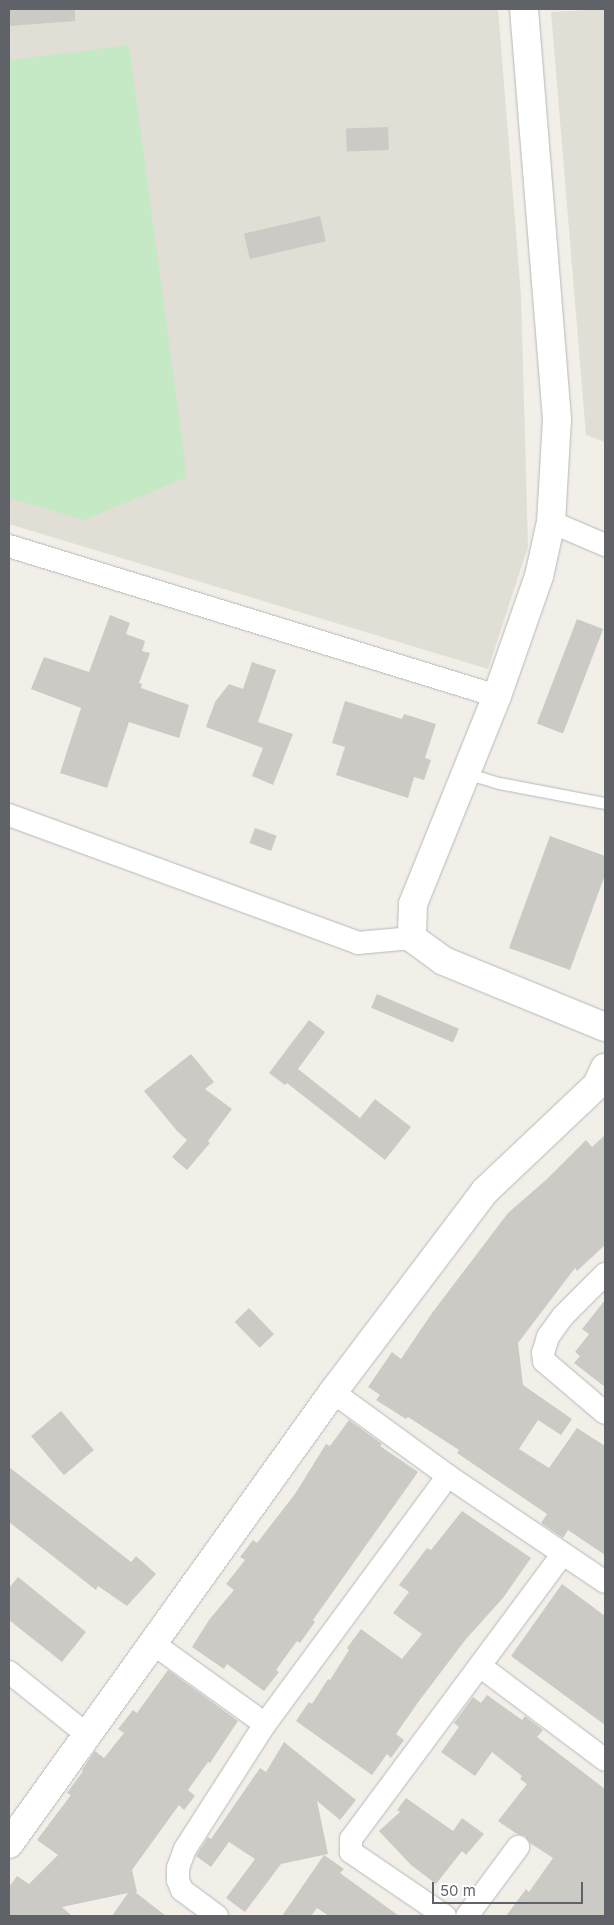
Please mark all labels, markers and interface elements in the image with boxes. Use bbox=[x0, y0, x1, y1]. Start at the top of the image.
scale bar bbox=[434, 1872, 585, 1904]
text: 50 m bbox=[440, 1881, 476, 1900]

